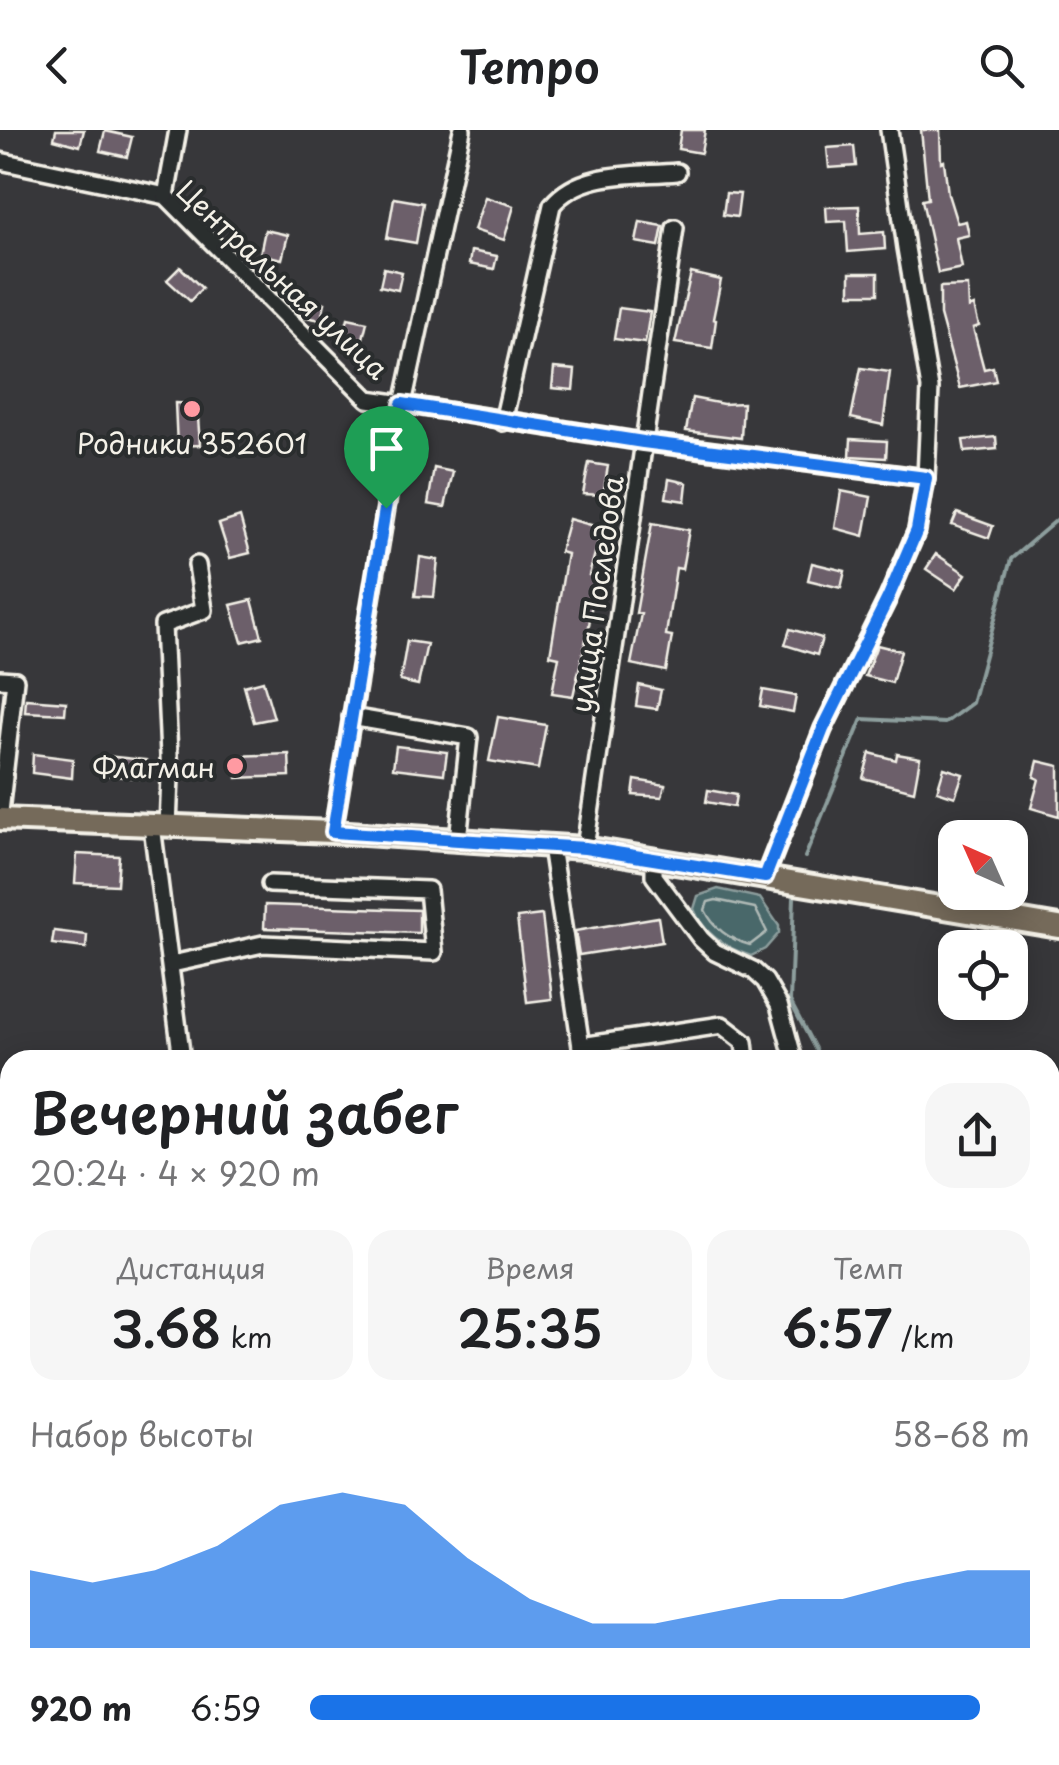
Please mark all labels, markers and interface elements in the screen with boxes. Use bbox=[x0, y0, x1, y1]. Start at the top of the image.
text: Tempo bbox=[459, 31, 600, 99]
icon: back bbox=[30, 38, 85, 93]
icon: search bbox=[974, 38, 1029, 93]
street label: Центральная улица bbox=[167, 169, 399, 389]
marker: Родники 352601 bbox=[181, 398, 203, 420]
pin bbox=[344, 406, 429, 509]
place label: Родники 352601 bbox=[77, 421, 307, 464]
icon: arrive bbox=[359, 421, 414, 476]
street label: улица Последова bbox=[558, 472, 634, 715]
place label: Флагман bbox=[92, 745, 215, 788]
marker: Флагман bbox=[224, 755, 246, 777]
north arrow bbox=[938, 820, 1028, 910]
map controls bbox=[938, 820, 1028, 1020]
button: locate bbox=[938, 930, 1028, 1020]
text: Вечерний забег bbox=[30, 1070, 458, 1153]
button: share bbox=[925, 1083, 1030, 1188]
text: 20:24 · 4 × 920 m bbox=[30, 1149, 320, 1197]
text: Дистанция bbox=[117, 1246, 266, 1289]
text: Время bbox=[485, 1246, 575, 1289]
text: Темп bbox=[833, 1246, 904, 1289]
text: 3.68 bbox=[111, 1289, 221, 1365]
text: 25:35 bbox=[457, 1289, 603, 1365]
text: 6:57 bbox=[782, 1289, 892, 1365]
text: km bbox=[221, 1315, 273, 1358]
text: /km bbox=[892, 1315, 955, 1358]
text: Набор высоты bbox=[30, 1410, 254, 1458]
text: 58–68 m bbox=[892, 1410, 1030, 1458]
text: 920 m bbox=[30, 1684, 132, 1732]
text: 6:59 bbox=[190, 1684, 262, 1732]

